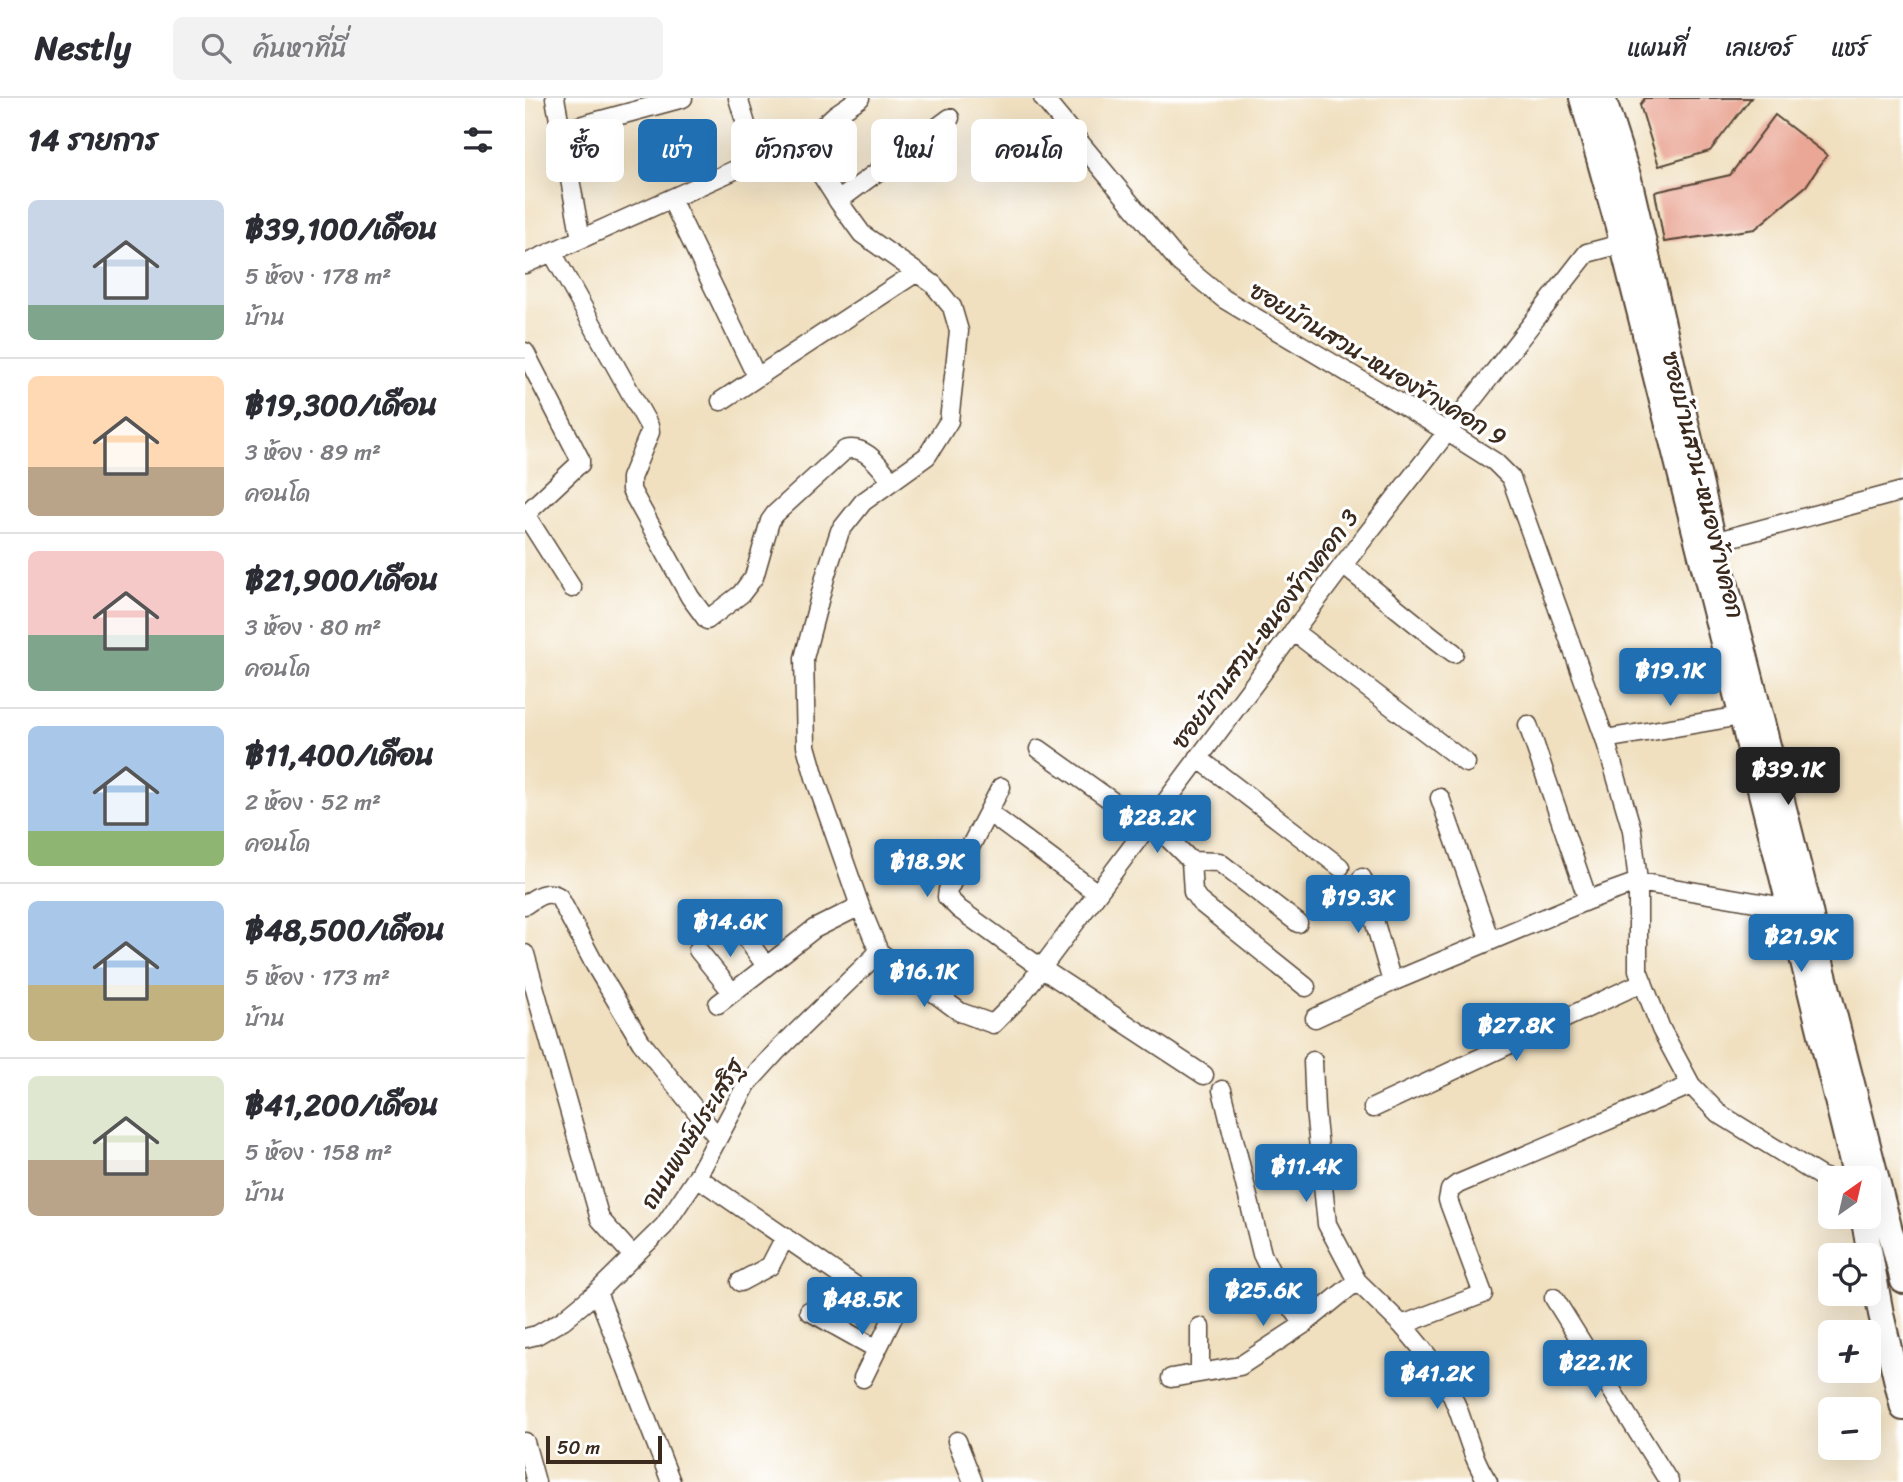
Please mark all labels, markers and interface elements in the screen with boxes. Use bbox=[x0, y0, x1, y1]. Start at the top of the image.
search box bbox=[173, 17, 663, 80]
text: Nestly bbox=[35, 19, 131, 77]
text: ค้นหาที่นี่ bbox=[253, 25, 347, 71]
text: แผนที่ bbox=[1627, 27, 1687, 69]
text: เลเยอร์ bbox=[1725, 27, 1793, 69]
text: แชร์ bbox=[1831, 27, 1868, 69]
icon: search bbox=[197, 29, 235, 67]
text: 14 รายการ bbox=[28, 113, 158, 167]
chip: ซื้อ bbox=[546, 119, 624, 182]
chip: เช่า bbox=[638, 119, 717, 182]
chip: ตัวกรอง bbox=[731, 119, 857, 182]
chip: ใหม่ bbox=[871, 119, 957, 182]
chip: คอนโด bbox=[971, 119, 1087, 182]
icon: filters bbox=[459, 121, 497, 159]
text: ฿39,100/เดือน bbox=[245, 202, 438, 256]
icon: home bbox=[84, 228, 168, 312]
text: 5 ห้อง · 178 m² bbox=[245, 256, 391, 297]
street label: ซอยบ้านสวน-หนองข้างคอก 9 bbox=[1241, 270, 1515, 458]
text: บ้าน bbox=[245, 297, 285, 338]
street label: ซอยบ้านสวน-หนองข้างคอก bbox=[1650, 347, 1756, 623]
text: ฿19,300/เดือน bbox=[245, 378, 438, 432]
icon: home bbox=[84, 404, 168, 488]
text: 3 ห้อง · 89 m² bbox=[245, 432, 381, 473]
text: คอนโด bbox=[245, 473, 310, 514]
street label: ซอยบ้านสวน-หนองข้างคอก 3 bbox=[1160, 499, 1370, 759]
text: ฿21,900/เดือน bbox=[245, 553, 438, 607]
icon: home bbox=[84, 579, 168, 663]
text: 3 ห้อง · 80 m² bbox=[245, 607, 381, 648]
text: คอนโด bbox=[245, 648, 310, 689]
pin: ฿19.1K bbox=[1613, 648, 1727, 708]
text: ฿19.1K bbox=[1635, 650, 1705, 691]
text: ฿11,400/เดือน bbox=[245, 728, 434, 782]
pin: ฿39.1K bbox=[1731, 748, 1845, 807]
text: ฿39.1K bbox=[1752, 749, 1824, 790]
icon: home bbox=[84, 754, 168, 838]
text: 2 ห้อง · 52 m² bbox=[245, 782, 381, 823]
pin: ฿28.2K bbox=[1100, 796, 1214, 855]
text: ฿28.2K bbox=[1119, 797, 1195, 838]
text: คอนโด bbox=[245, 823, 310, 864]
pin: ฿18.9K bbox=[870, 840, 984, 899]
text: ฿18.9K bbox=[890, 841, 964, 882]
pin: ฿19.3K bbox=[1301, 876, 1415, 935]
text: ฿19.3K bbox=[1322, 877, 1394, 918]
pin: ฿14.6K bbox=[673, 900, 787, 959]
text: ฿14.6K bbox=[694, 901, 766, 942]
text: ฿48,500/เดือน bbox=[245, 903, 445, 957]
pin: ฿21.9K bbox=[1744, 914, 1858, 974]
text: ฿21.9K bbox=[1765, 916, 1837, 957]
icon: home bbox=[84, 929, 168, 1013]
pin: ฿16.1K bbox=[867, 950, 981, 1009]
text: ฿16.1K bbox=[890, 951, 958, 992]
text: 5 ห้อง · 173 m² bbox=[245, 957, 390, 998]
text: บ้าน bbox=[245, 998, 285, 1039]
pin: ฿27.8K bbox=[1459, 1004, 1573, 1063]
text: ฿27.8K bbox=[1478, 1005, 1554, 1046]
street label: ถนนพงษ์ประเสริฐ bbox=[629, 1048, 757, 1218]
text: ฿41,200/เดือน bbox=[245, 1078, 439, 1132]
icon: home bbox=[84, 1104, 168, 1188]
text: 5 ห้อง · 158 m² bbox=[245, 1132, 392, 1173]
pin: ฿11.4K bbox=[1249, 1144, 1363, 1204]
text: ฿11.4K bbox=[1271, 1146, 1341, 1187]
north arrow bbox=[1818, 1166, 1881, 1228]
map controls bbox=[1818, 1166, 1881, 1460]
text: บ้าน bbox=[245, 1173, 285, 1214]
button: locate bbox=[1818, 1243, 1881, 1306]
pin: ฿25.6K bbox=[1206, 1268, 1320, 1328]
text: ฿25.6K bbox=[1225, 1270, 1301, 1311]
pin: ฿48.5K bbox=[805, 1278, 919, 1337]
text: ฿48.5K bbox=[823, 1279, 901, 1320]
button: + bbox=[1818, 1320, 1881, 1383]
pin: ฿22.1K bbox=[1538, 1340, 1652, 1400]
text: ฿22.1K bbox=[1559, 1342, 1631, 1383]
pin: ฿41.2K bbox=[1380, 1352, 1494, 1411]
text: ฿41.2K bbox=[1400, 1353, 1474, 1394]
button: − bbox=[1818, 1397, 1881, 1460]
text: 50 m bbox=[557, 1431, 600, 1464]
scale bar bbox=[546, 1433, 661, 1465]

